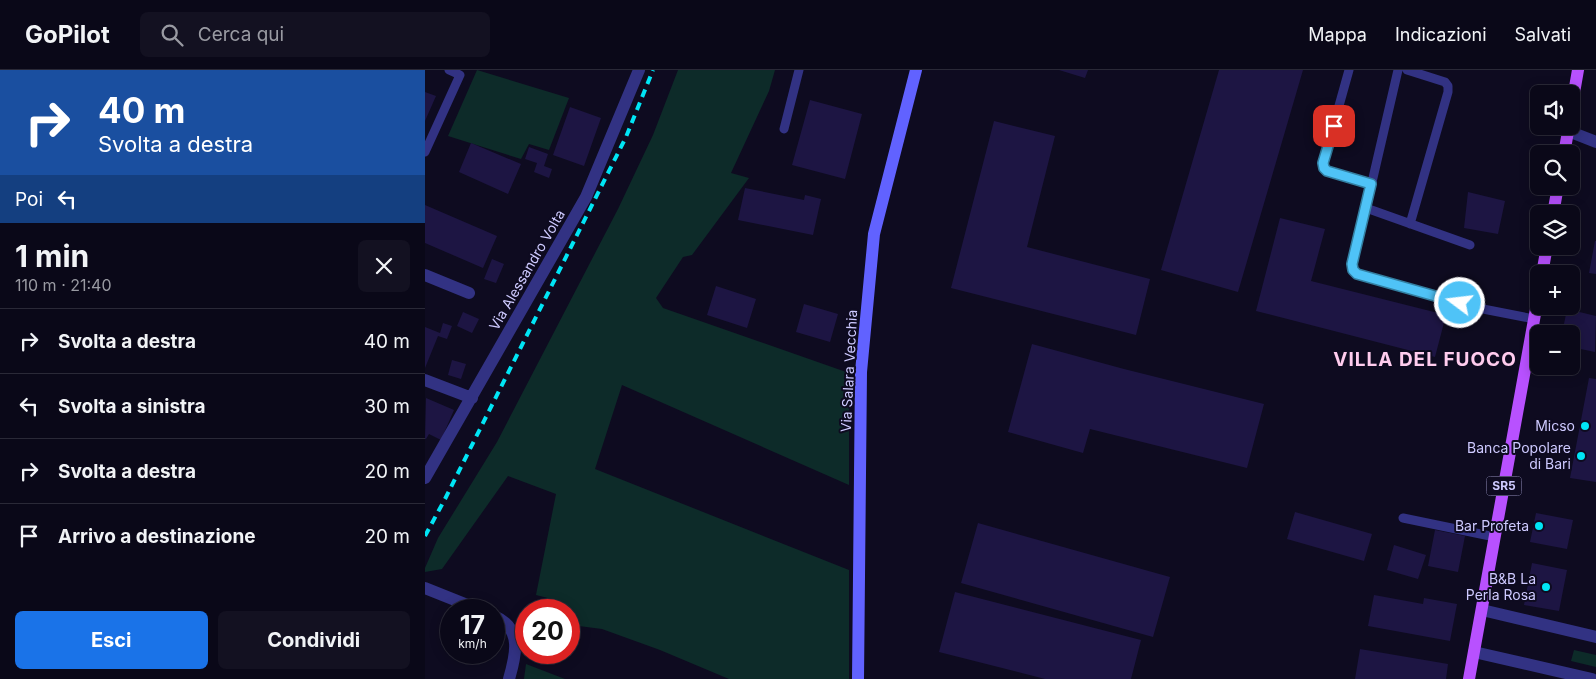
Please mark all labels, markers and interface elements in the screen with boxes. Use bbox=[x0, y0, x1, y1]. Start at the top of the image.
search box bbox=[140, 12, 490, 57]
text: GoPilot bbox=[25, 20, 110, 49]
icon: search bbox=[158, 21, 186, 49]
text: Cerca qui bbox=[198, 23, 284, 46]
text: Mappa bbox=[1308, 24, 1367, 45]
text: Indicazioni bbox=[1395, 24, 1487, 45]
text: Salvati bbox=[1515, 24, 1571, 45]
map controls bbox=[1530, 85, 1580, 375]
button: sound bbox=[1530, 85, 1580, 135]
text: 40 m bbox=[98, 89, 186, 131]
icon: right bbox=[15, 90, 80, 155]
pin bbox=[1313, 105, 1355, 147]
icon: arrive bbox=[1320, 112, 1348, 140]
text: Svolta a destra bbox=[98, 131, 253, 157]
button: search bbox=[1530, 145, 1580, 195]
icon: left bbox=[53, 185, 81, 213]
text: Poi bbox=[15, 188, 43, 211]
button: layers bbox=[1530, 205, 1580, 255]
street label: Via Alessandro Volta bbox=[485, 206, 568, 333]
text: 1 min bbox=[15, 238, 89, 274]
button: close bbox=[358, 240, 410, 292]
button: + bbox=[1530, 265, 1580, 315]
text: 110 m · 21:40 bbox=[15, 275, 112, 295]
position arrow bbox=[1433, 276, 1485, 328]
street label: Via Salara Vecchia bbox=[837, 309, 860, 433]
button: − bbox=[1530, 325, 1580, 375]
icon: right bbox=[15, 327, 43, 355]
text: Svolta a destra bbox=[58, 330, 196, 353]
text: 40 m bbox=[364, 330, 410, 353]
district label: VILLA DEL FUOCO bbox=[1333, 348, 1517, 371]
icon: left bbox=[15, 392, 43, 420]
text: Svolta a sinistra bbox=[58, 395, 206, 418]
text: 30 m bbox=[364, 395, 410, 418]
place label: Micso bbox=[1535, 417, 1575, 434]
marker: Micso bbox=[1579, 420, 1591, 432]
place label: Banca Popolare di Bari bbox=[1467, 439, 1571, 472]
marker: Banca Popolare di Bari bbox=[1575, 450, 1587, 462]
icon: right bbox=[15, 457, 43, 485]
text: Svolta a destra bbox=[58, 460, 196, 483]
text: 20 m bbox=[364, 460, 410, 483]
road number: SR5 bbox=[1487, 476, 1521, 496]
place label: Bar Profeta bbox=[1455, 517, 1529, 534]
marker: Bar Profeta bbox=[1533, 520, 1545, 532]
icon: arrive bbox=[15, 522, 43, 550]
text: Arrivo a destinazione bbox=[58, 525, 256, 548]
text: 20 m bbox=[364, 525, 410, 548]
place label: B&B La Perla Rosa bbox=[1466, 570, 1536, 603]
marker: B&B La Perla Rosa bbox=[1540, 581, 1552, 593]
speed limit sign: 20 bbox=[515, 599, 580, 664]
text: 17 bbox=[460, 610, 485, 640]
button: Esci bbox=[15, 611, 208, 669]
button: Condividi bbox=[218, 611, 410, 669]
text: km/h bbox=[458, 636, 487, 651]

